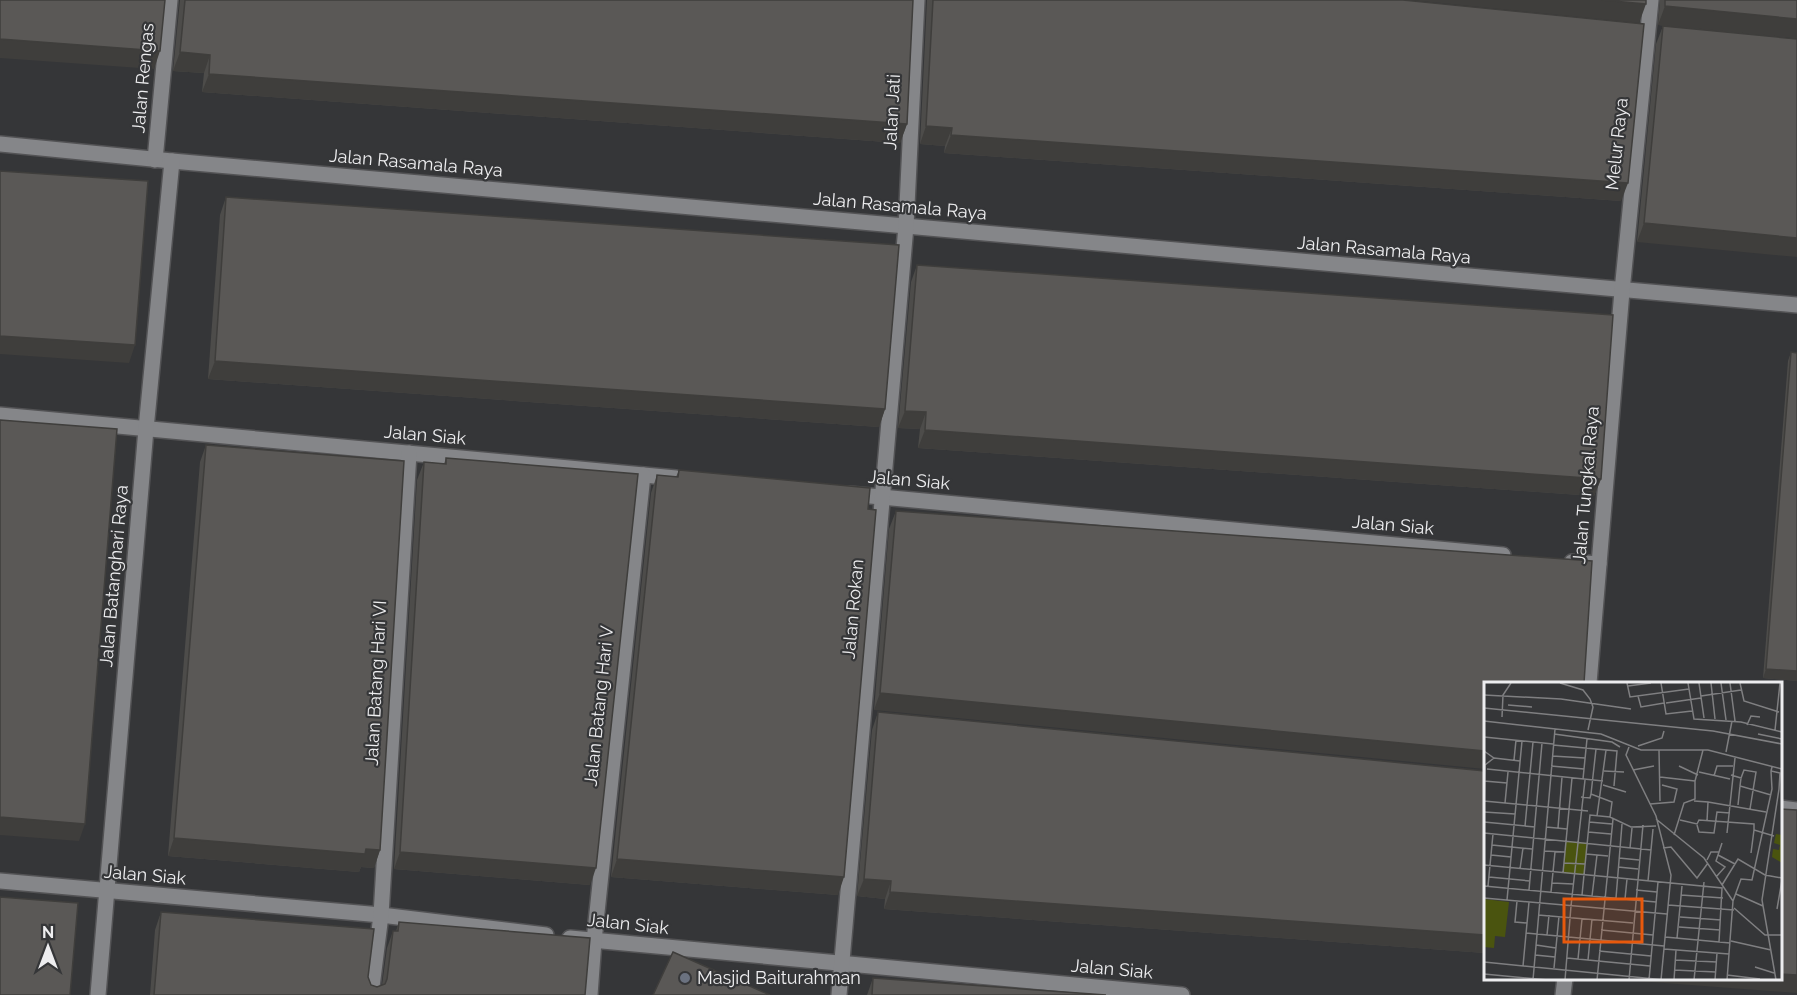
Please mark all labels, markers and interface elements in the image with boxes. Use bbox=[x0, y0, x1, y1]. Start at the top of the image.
street label: Jalan Rengas bbox=[127, 22, 158, 134]
street label: Jalan Jati bbox=[879, 74, 904, 150]
street label: Melur Raya bbox=[1601, 97, 1632, 191]
street label: Jalan Rasamala Raya bbox=[328, 144, 504, 181]
street label: Jalan Rasamala Raya bbox=[812, 187, 988, 224]
street label: Jalan Rasamala Raya bbox=[1296, 231, 1472, 268]
street label: Jalan Tungkal Raya bbox=[1568, 405, 1603, 565]
street label: Jalan Siak bbox=[383, 420, 467, 449]
street label: Jalan Siak bbox=[867, 465, 951, 494]
street label: Jalan Batanghari Raya bbox=[95, 484, 132, 668]
street label: Jalan Siak bbox=[1351, 510, 1435, 539]
street label: Jalan Rokan bbox=[838, 558, 867, 660]
street label: Jalan Batang Hari VI bbox=[361, 600, 390, 766]
street label: Jalan Batang Hari V bbox=[580, 625, 617, 787]
inset map bbox=[1484, 682, 1782, 980]
street label: Jalan Siak bbox=[103, 860, 187, 889]
street label: Jalan Siak bbox=[586, 909, 671, 938]
north arrow bbox=[18, 917, 78, 977]
text: N bbox=[42, 923, 54, 942]
street label: Jalan Siak bbox=[1070, 954, 1154, 983]
place label: Masjid Baiturahman bbox=[697, 967, 861, 988]
marker: Masjid Baiturahman bbox=[678, 971, 692, 985]

